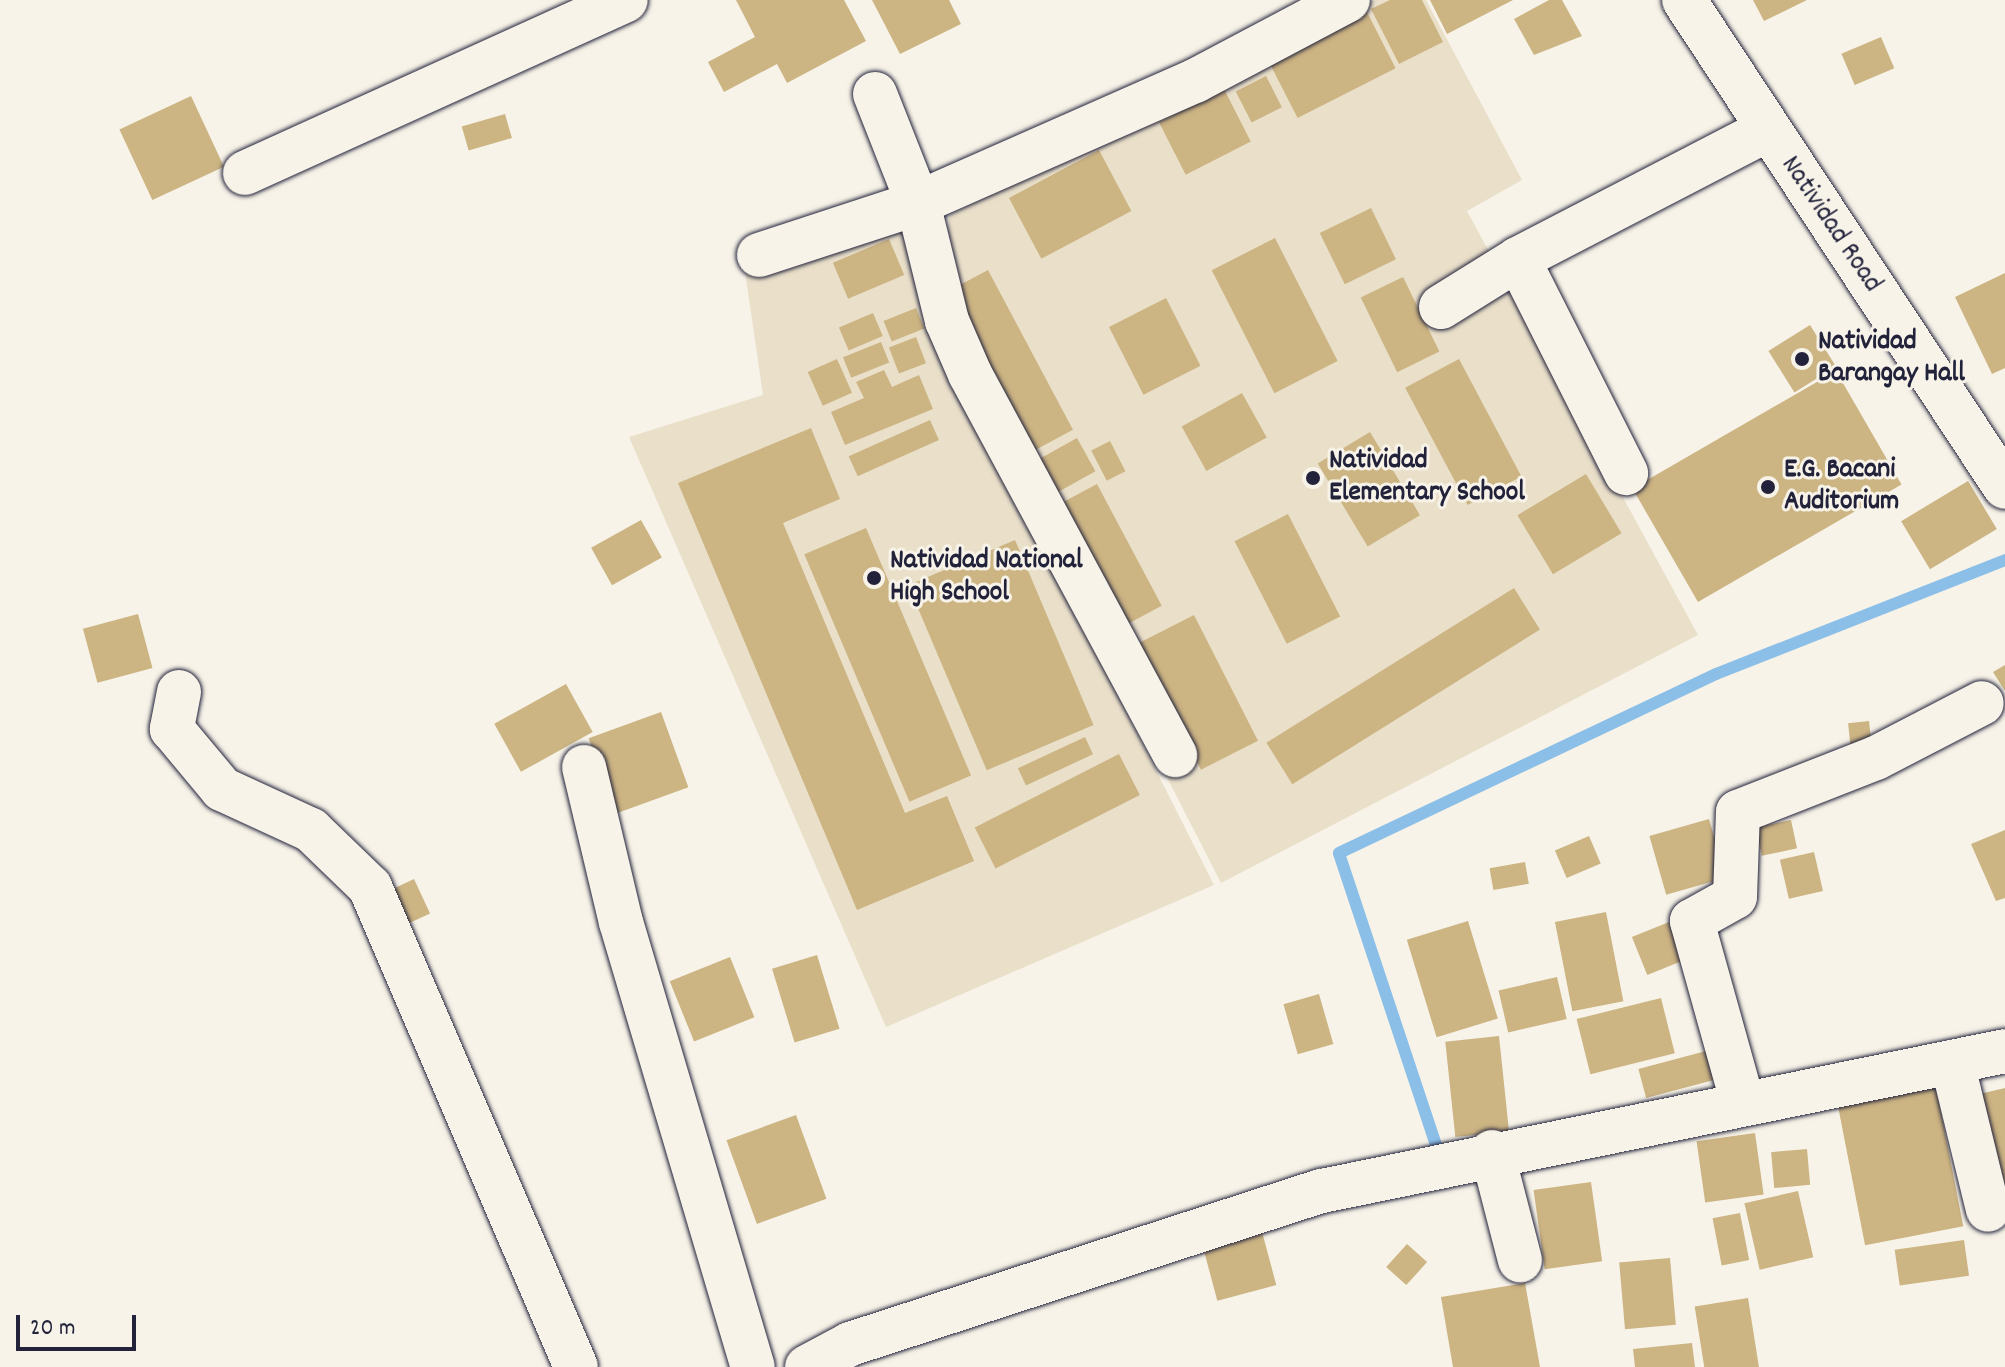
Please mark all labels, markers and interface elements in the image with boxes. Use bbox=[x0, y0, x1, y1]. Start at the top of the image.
street label: Natividad Road bbox=[1772, 150, 1888, 300]
place label: Natividad Barangay Hall bbox=[1818, 326, 1965, 392]
marker: Natividad Barangay Hall bbox=[1793, 350, 1811, 368]
place label: Natividad Elementary School bbox=[1329, 445, 1525, 511]
place label: E.G. Bacani Auditorium bbox=[1784, 454, 1899, 520]
marker: Natividad Elementary School bbox=[1304, 469, 1322, 487]
marker: E.G. Bacani Auditorium bbox=[1759, 478, 1777, 496]
place label: Natividad National High School bbox=[890, 545, 1083, 611]
marker: Natividad National High School bbox=[865, 569, 883, 587]
scale bar bbox=[20, 1299, 140, 1349]
text: 20 m bbox=[30, 1312, 76, 1346]

